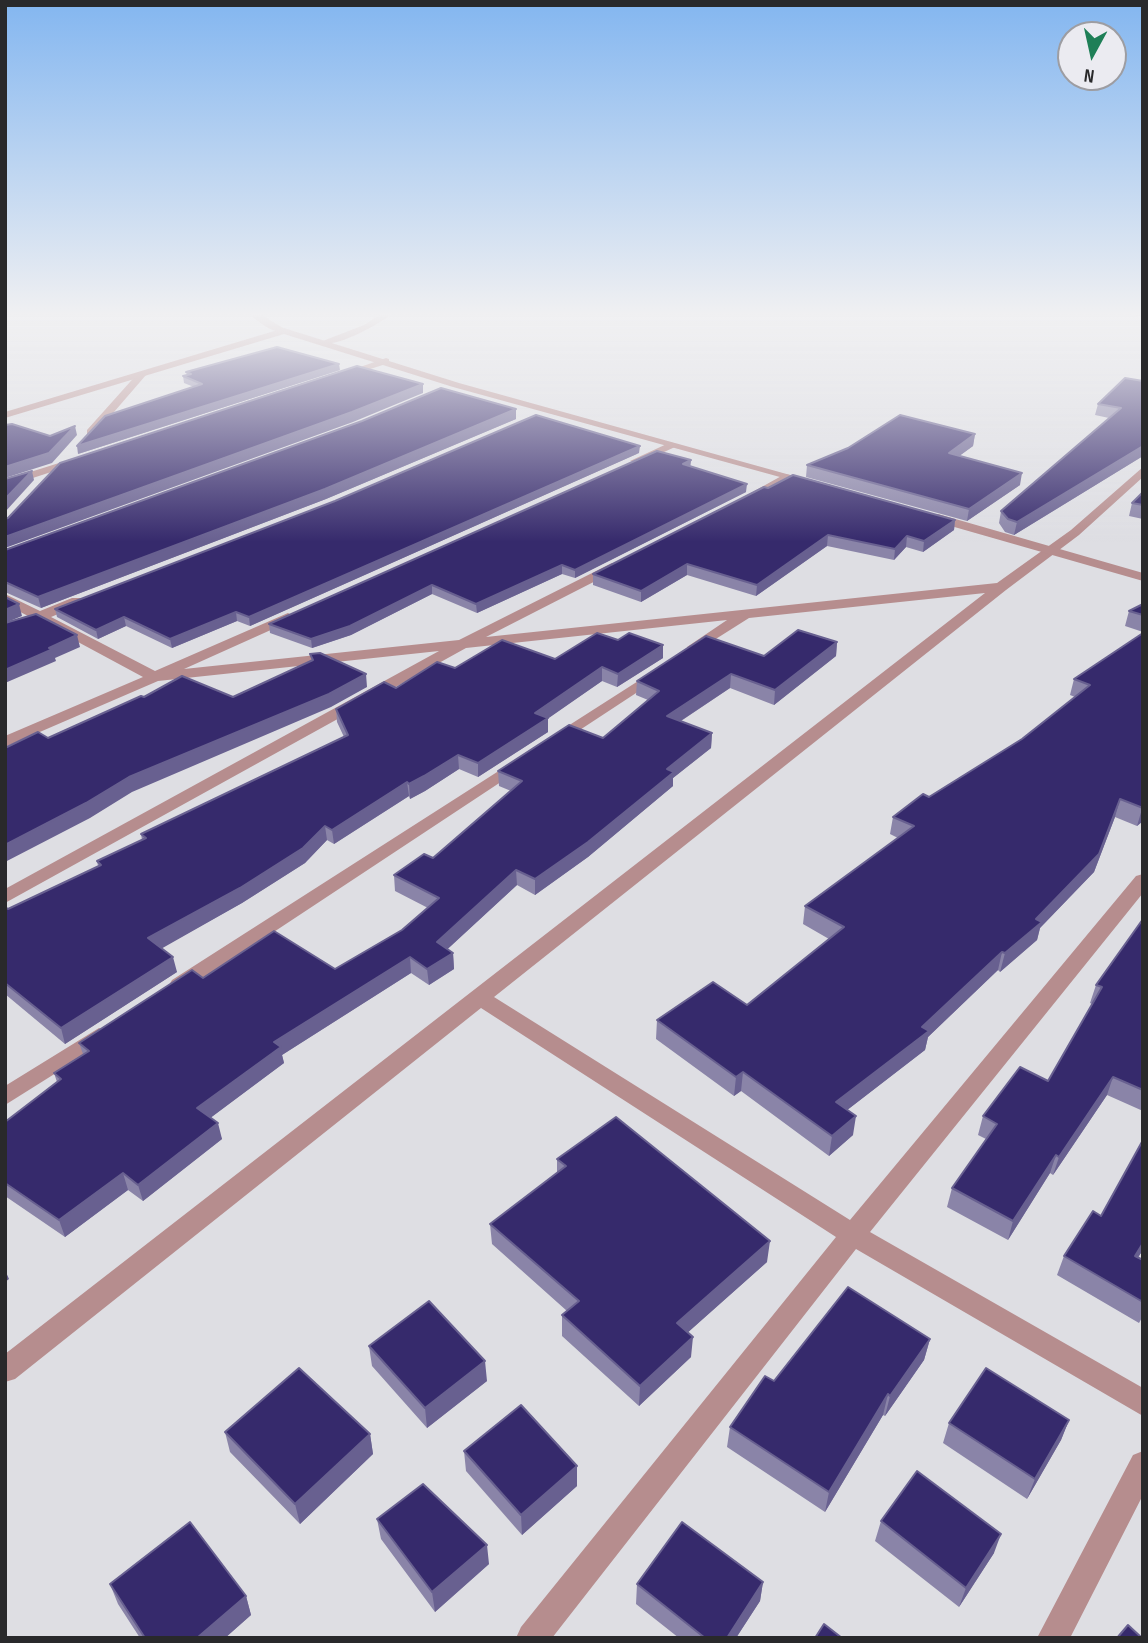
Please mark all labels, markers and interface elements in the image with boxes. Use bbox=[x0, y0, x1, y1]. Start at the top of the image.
north arrow bbox=[1057, 21, 1127, 91]
text: N bbox=[1083, 63, 1096, 87]

